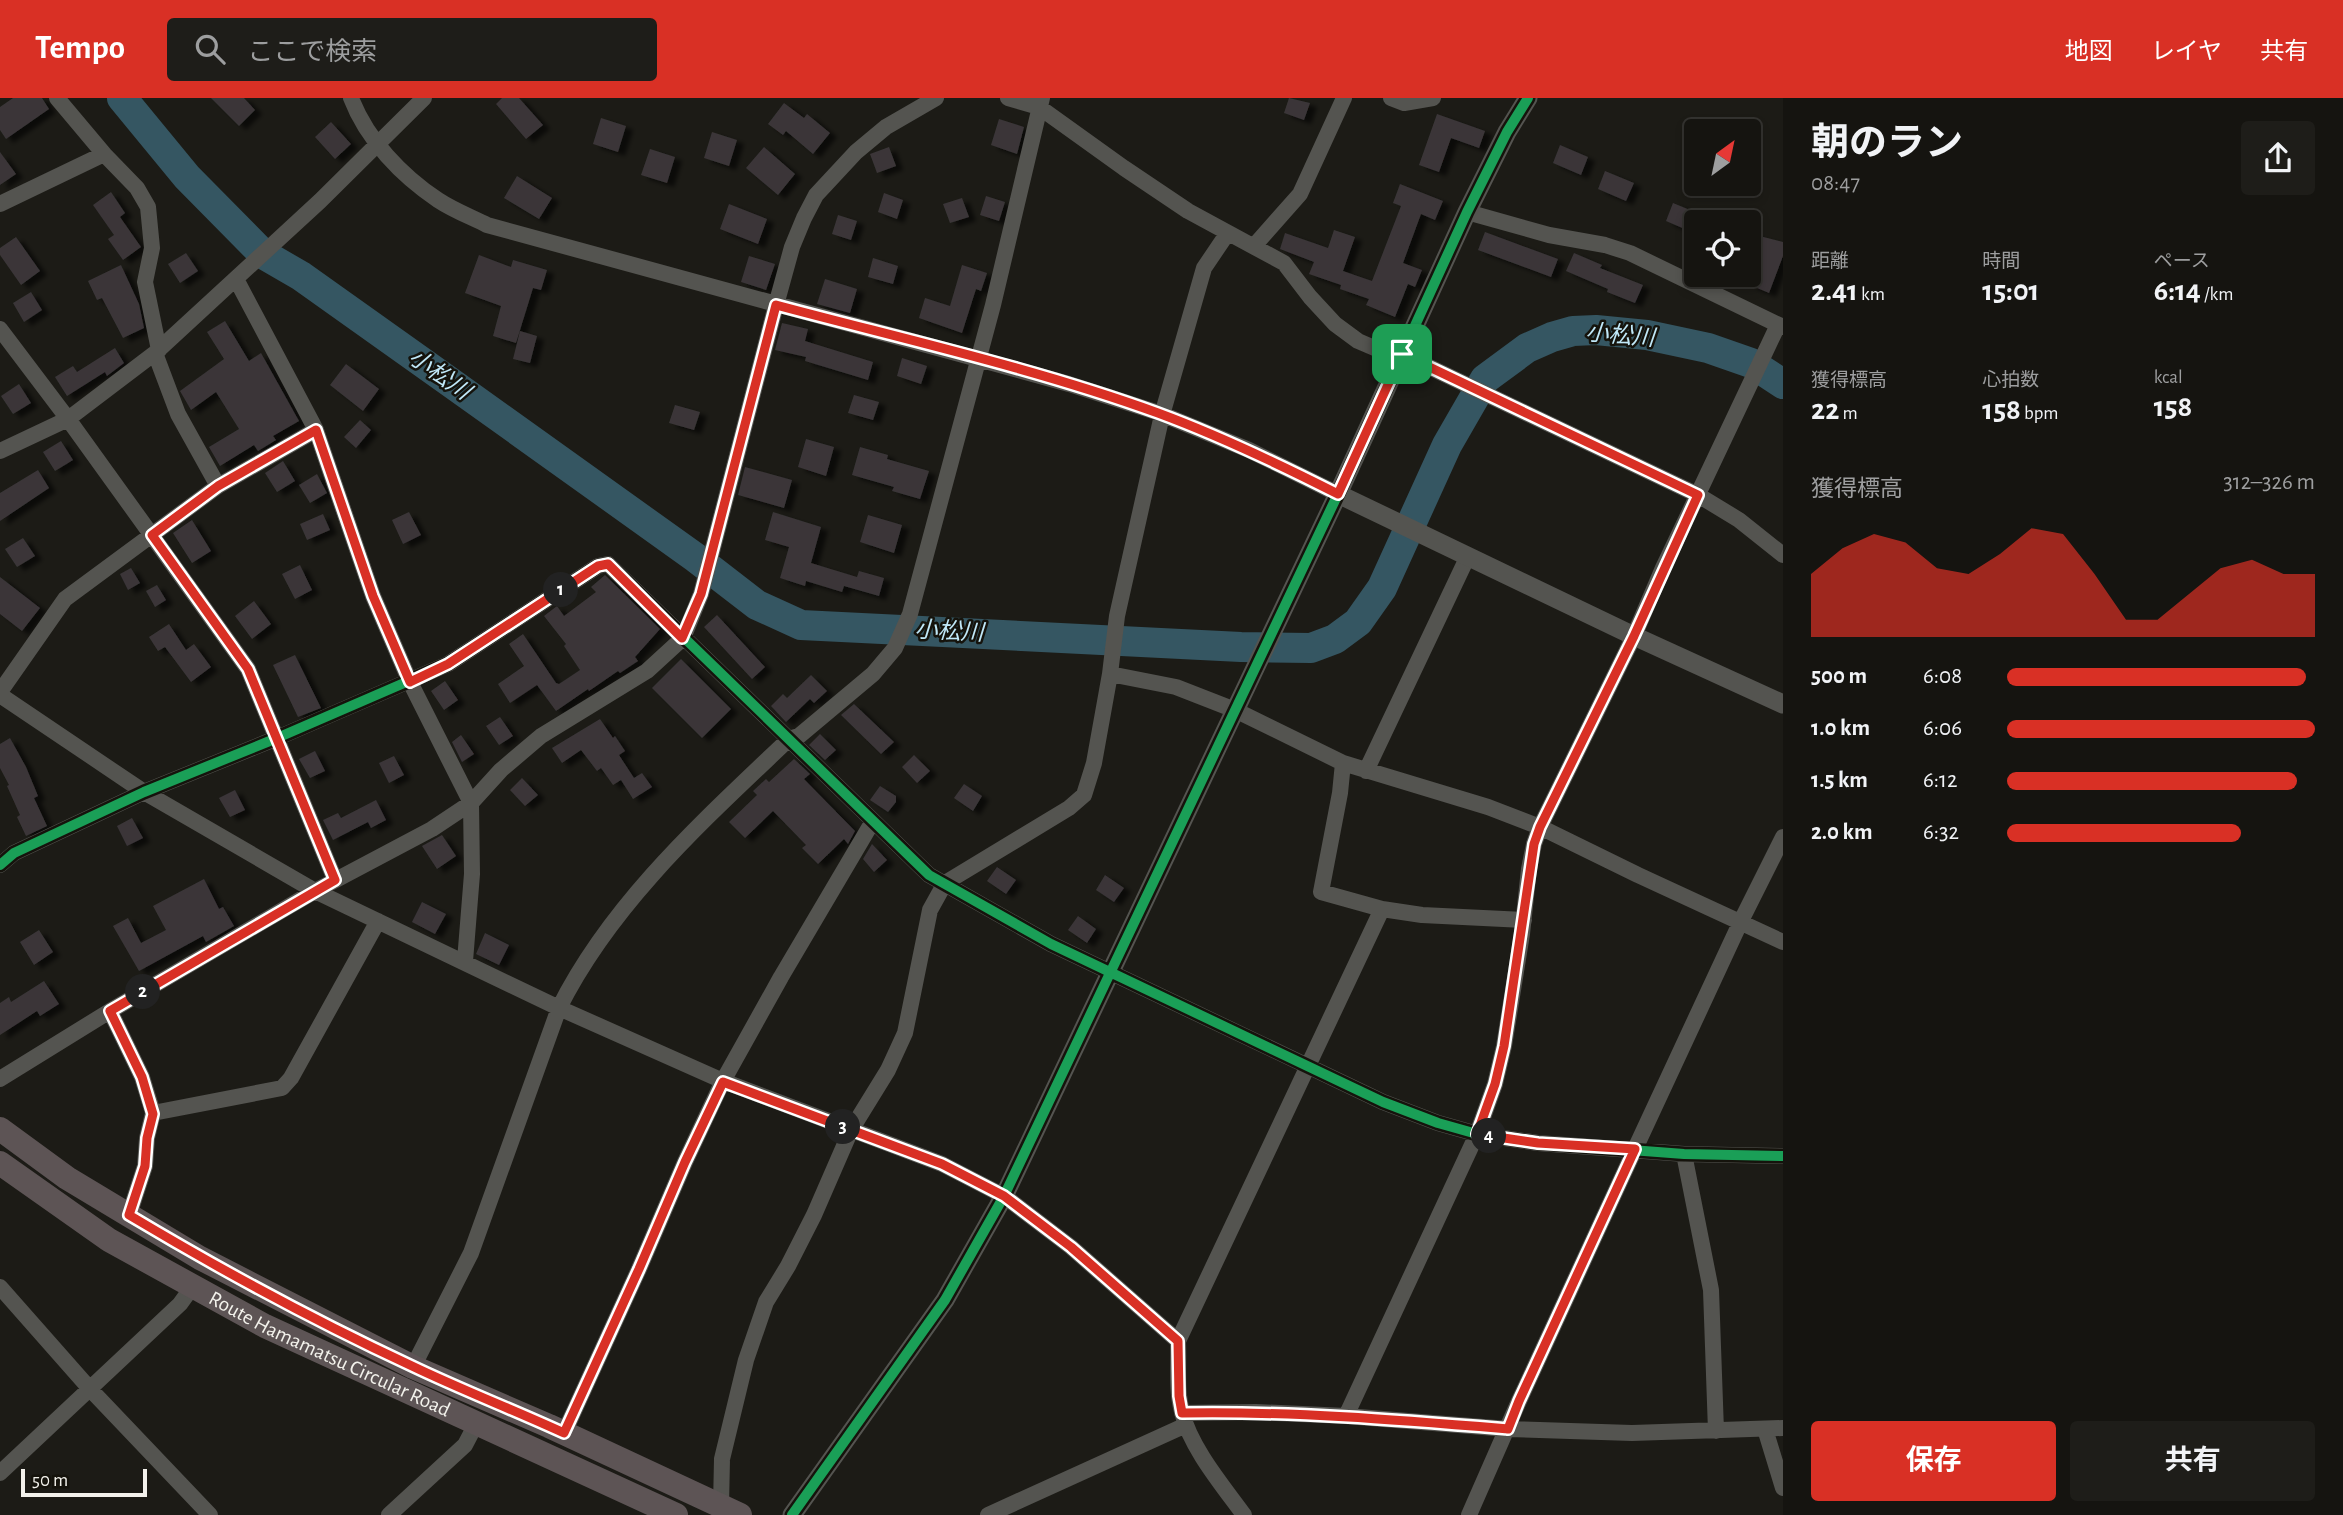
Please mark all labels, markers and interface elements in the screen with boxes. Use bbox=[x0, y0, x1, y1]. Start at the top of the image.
search box bbox=[167, 18, 657, 81]
icon: search bbox=[191, 30, 229, 68]
text: Tempo bbox=[35, 32, 125, 65]
text: ここで検索 bbox=[247, 39, 377, 65]
text: 地図 bbox=[2065, 40, 2113, 64]
text: レイヤ bbox=[2151, 40, 2222, 64]
text: 共有 bbox=[2260, 40, 2308, 64]
north arrow bbox=[1684, 119, 1760, 196]
map controls bbox=[1684, 119, 1761, 287]
button: share bbox=[2241, 121, 2315, 195]
text: 朝のラン bbox=[1811, 125, 1963, 163]
text: 08:47 bbox=[1811, 172, 1860, 195]
button: locate bbox=[1684, 210, 1761, 287]
text: 距離 bbox=[1811, 252, 1849, 271]
text: 時間 bbox=[1982, 252, 2020, 271]
text: ペース bbox=[2154, 252, 2210, 271]
text: 2.41 bbox=[1811, 276, 1858, 306]
text: 15:01 bbox=[1982, 276, 2039, 306]
text: 6:14 bbox=[2154, 276, 2201, 306]
text: km bbox=[1858, 285, 1885, 304]
text: /km bbox=[2201, 285, 2233, 304]
water label: 小松川 bbox=[1585, 320, 1659, 351]
pin bbox=[1372, 324, 1432, 384]
icon: arrive bbox=[1383, 335, 1421, 373]
water label: 小松川 bbox=[404, 344, 477, 406]
text: kcal bbox=[2154, 368, 2183, 387]
text: 獲得標高 bbox=[1811, 371, 1887, 390]
text: 心拍数 bbox=[1982, 371, 2039, 390]
text: 158 bbox=[2154, 392, 2192, 422]
text: 22 bbox=[1811, 395, 1839, 425]
text: 158 bbox=[1982, 395, 2021, 425]
text: m bbox=[1839, 404, 1858, 423]
text: bpm bbox=[2021, 404, 2058, 423]
text: 312–326 m bbox=[2223, 471, 2315, 494]
text: 獲得標高 bbox=[1811, 478, 1903, 501]
pin: 1 bbox=[544, 573, 578, 608]
text: 1 bbox=[557, 580, 564, 599]
water label: 小松川 bbox=[914, 617, 987, 645]
text: 500 m bbox=[1811, 665, 1867, 688]
text: 6:08 bbox=[1923, 665, 1962, 688]
text: 1.0 km bbox=[1811, 717, 1870, 740]
text: 6:06 bbox=[1923, 717, 1962, 740]
text: 1.5 km bbox=[1811, 769, 1868, 792]
text: 6:12 bbox=[1923, 769, 1957, 792]
text: 2.0 km bbox=[1811, 821, 1873, 844]
text: 6:32 bbox=[1923, 821, 1959, 844]
pin: 2 bbox=[125, 974, 160, 1010]
text: 2 bbox=[138, 982, 147, 1001]
pin: 3 bbox=[826, 1110, 860, 1144]
text: 3 bbox=[838, 1117, 847, 1136]
pin: 4 bbox=[1472, 1118, 1506, 1154]
text: 4 bbox=[1484, 1126, 1493, 1145]
street label: Route Hamamatsu Circular Road bbox=[206, 1287, 454, 1420]
button: 保存 bbox=[1811, 1421, 2056, 1501]
button: 共有 bbox=[2070, 1421, 2315, 1501]
scale bar bbox=[21, 1466, 147, 1498]
text: 50 m bbox=[32, 1471, 68, 1490]

